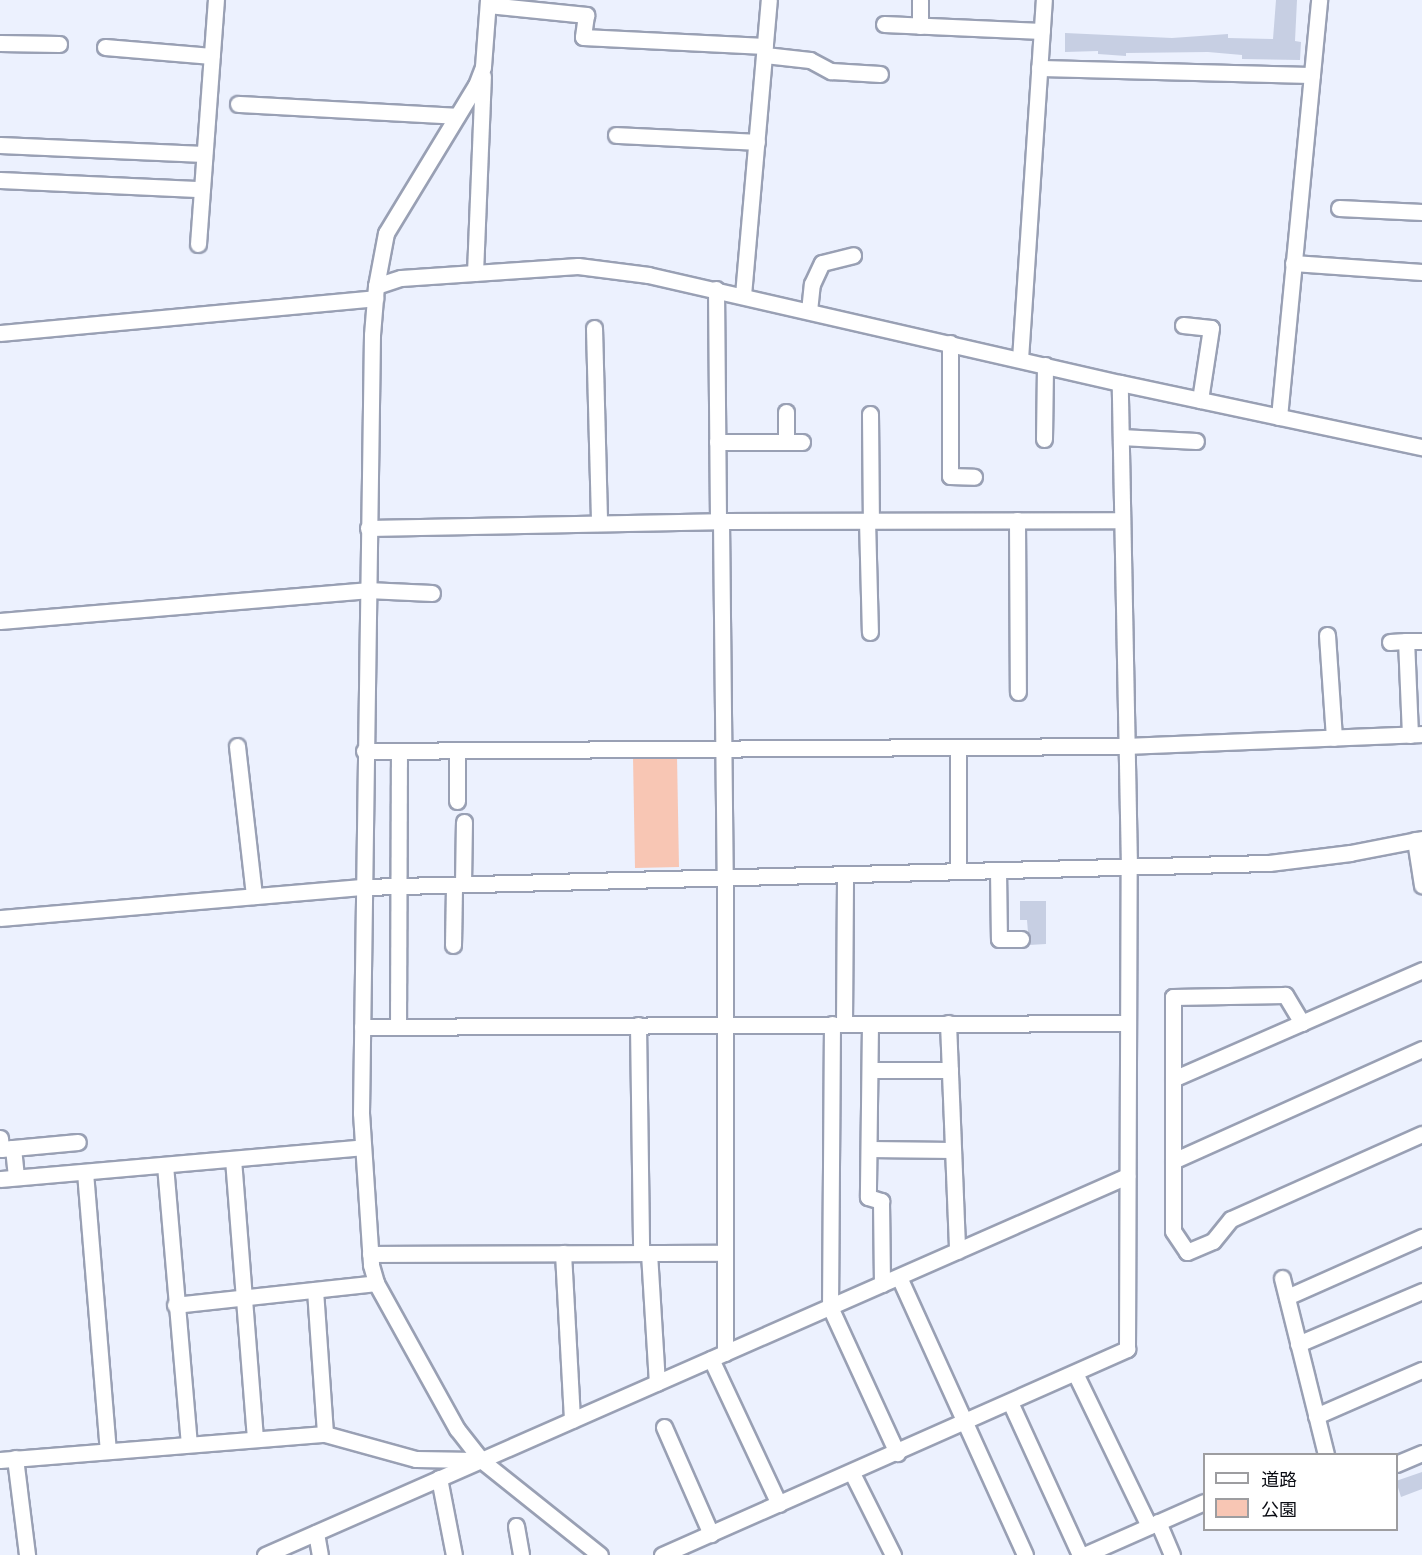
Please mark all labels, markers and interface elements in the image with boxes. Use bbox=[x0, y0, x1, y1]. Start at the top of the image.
legend bbox=[1203, 1453, 1398, 1531]
text: 道路 bbox=[1261, 1469, 1297, 1490]
text: 公園 bbox=[1261, 1499, 1297, 1520]

